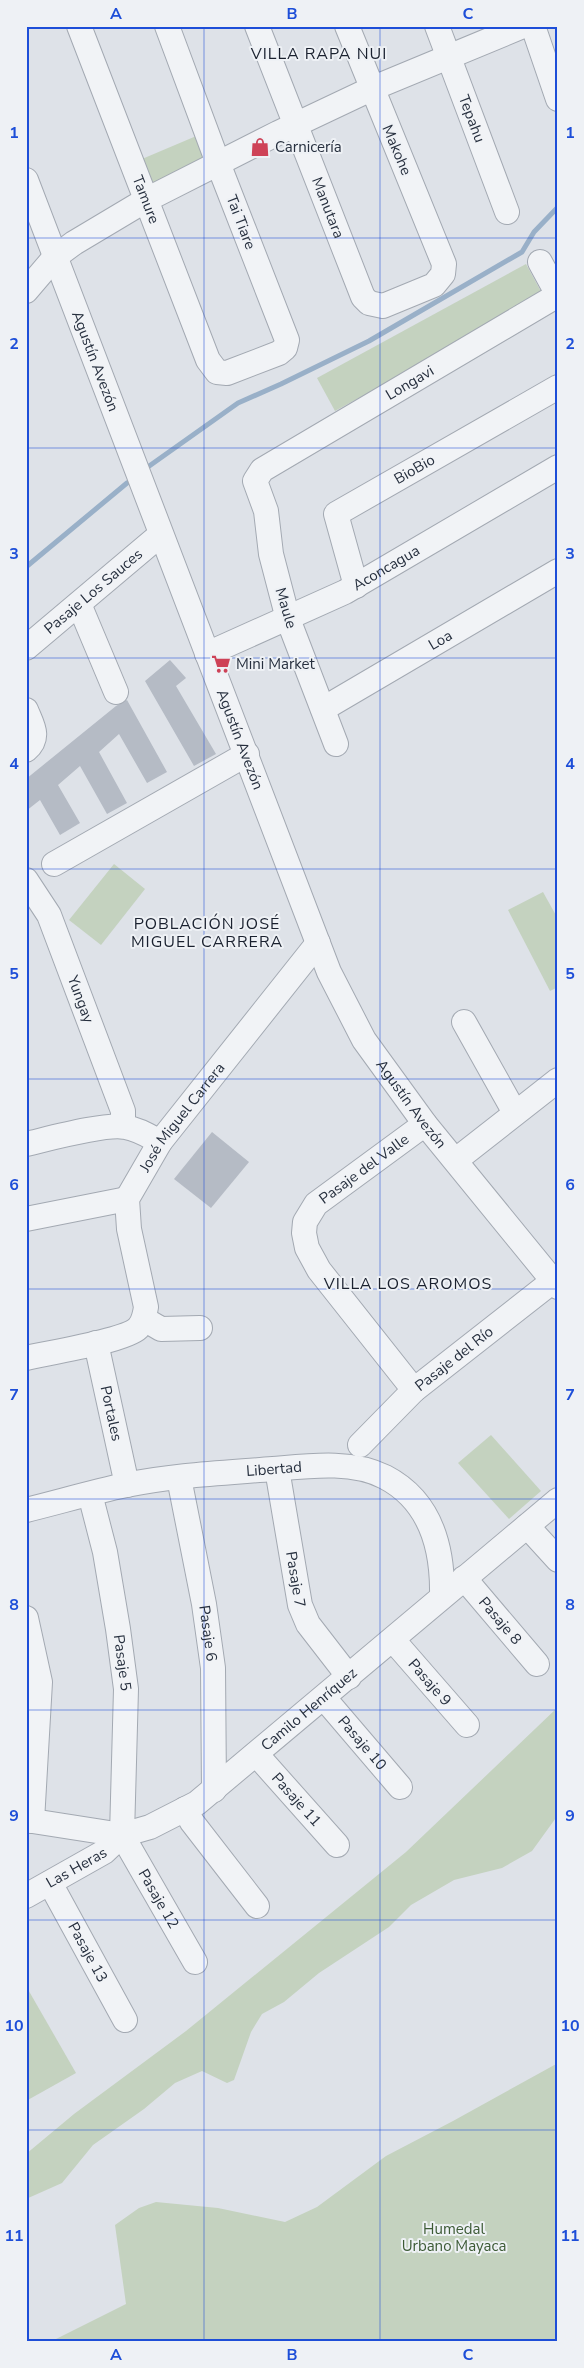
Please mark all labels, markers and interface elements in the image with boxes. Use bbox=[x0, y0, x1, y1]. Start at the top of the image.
text: A bbox=[110, 3, 122, 25]
text: B bbox=[286, 3, 298, 25]
text: C bbox=[463, 3, 474, 25]
district label: VILLA RAPA NUI bbox=[250, 43, 387, 65]
street label: Tepahu bbox=[454, 92, 490, 145]
text: 1 bbox=[9, 122, 19, 144]
street label: Makohe bbox=[377, 122, 417, 178]
text: 1 bbox=[565, 122, 575, 144]
shop icon: Carnicería bbox=[249, 136, 271, 158]
place label: Carnicería bbox=[275, 137, 342, 157]
street label: Tamure bbox=[128, 172, 164, 227]
street label: Manutara bbox=[307, 174, 349, 241]
street label: Tai Tiare bbox=[221, 192, 261, 252]
street label: Agustín Avezón bbox=[67, 308, 124, 414]
text: 2 bbox=[9, 333, 19, 355]
text: 2 bbox=[565, 333, 575, 355]
street label: Longavi bbox=[382, 361, 438, 405]
street label: BioBio bbox=[390, 450, 438, 489]
street label: Aconcagua bbox=[349, 540, 423, 595]
text: 3 bbox=[9, 543, 19, 565]
text: 3 bbox=[565, 543, 575, 565]
street label: Pasaje Los Sauces bbox=[40, 544, 147, 638]
street label: Maule bbox=[270, 585, 302, 631]
street label: Loa bbox=[425, 625, 456, 655]
supermarket icon: Mini Market bbox=[210, 653, 232, 675]
place label: Mini Market bbox=[236, 654, 316, 674]
street label: Agustín Avezón bbox=[212, 686, 268, 793]
text: 4 bbox=[9, 753, 19, 775]
text: 4 bbox=[565, 753, 575, 775]
district label: POBLACIÓN JOSÉ MIGUEL CARRERA bbox=[131, 913, 283, 953]
text: 5 bbox=[9, 963, 19, 985]
text: 5 bbox=[565, 963, 575, 985]
street label: Yungay bbox=[62, 972, 99, 1026]
street label: Agustín Avezón bbox=[371, 1056, 451, 1153]
street label: José Miguel Carrera bbox=[134, 1058, 229, 1176]
street label: Pasaje del Valle bbox=[315, 1129, 413, 1209]
text: 6 bbox=[9, 1174, 19, 1196]
text: 6 bbox=[565, 1174, 575, 1196]
district label: VILLA LOS AROMOS bbox=[323, 1273, 492, 1295]
street label: Pasaje del Río bbox=[411, 1322, 497, 1396]
text: 7 bbox=[9, 1384, 19, 1406]
street label: Portales bbox=[96, 1384, 127, 1443]
text: 7 bbox=[565, 1384, 575, 1406]
street label: Libertad bbox=[245, 1457, 303, 1481]
street label: Pasaje 7 bbox=[281, 1550, 310, 1609]
street label: Pasaje 8 bbox=[474, 1593, 526, 1649]
text: 8 bbox=[9, 1594, 19, 1616]
text: 8 bbox=[565, 1594, 575, 1616]
street label: Pasaje 6 bbox=[194, 1604, 222, 1663]
street label: Pasaje 5 bbox=[109, 1633, 136, 1692]
street label: Pasaje 9 bbox=[404, 1654, 456, 1710]
street label: Camilo Henríquez bbox=[257, 1663, 361, 1755]
street label: Pasaje 10 bbox=[333, 1711, 391, 1774]
street label: Pasaje 11 bbox=[267, 1768, 326, 1831]
text: 9 bbox=[9, 1805, 19, 1827]
text: 9 bbox=[565, 1805, 575, 1827]
street label: Las Heras bbox=[42, 1842, 111, 1893]
street label: Pasaje 12 bbox=[134, 1865, 184, 1932]
street label: Pasaje 13 bbox=[63, 1919, 112, 1986]
text: 10 bbox=[4, 2015, 24, 2037]
text: 10 bbox=[560, 2015, 580, 2037]
park label: Humedal Urbano Mayaca bbox=[402, 2219, 506, 2256]
text: 11 bbox=[4, 2225, 24, 2247]
text: 11 bbox=[560, 2225, 580, 2247]
text: A bbox=[110, 2344, 122, 2366]
text: B bbox=[286, 2344, 298, 2366]
text: C bbox=[463, 2344, 474, 2366]

